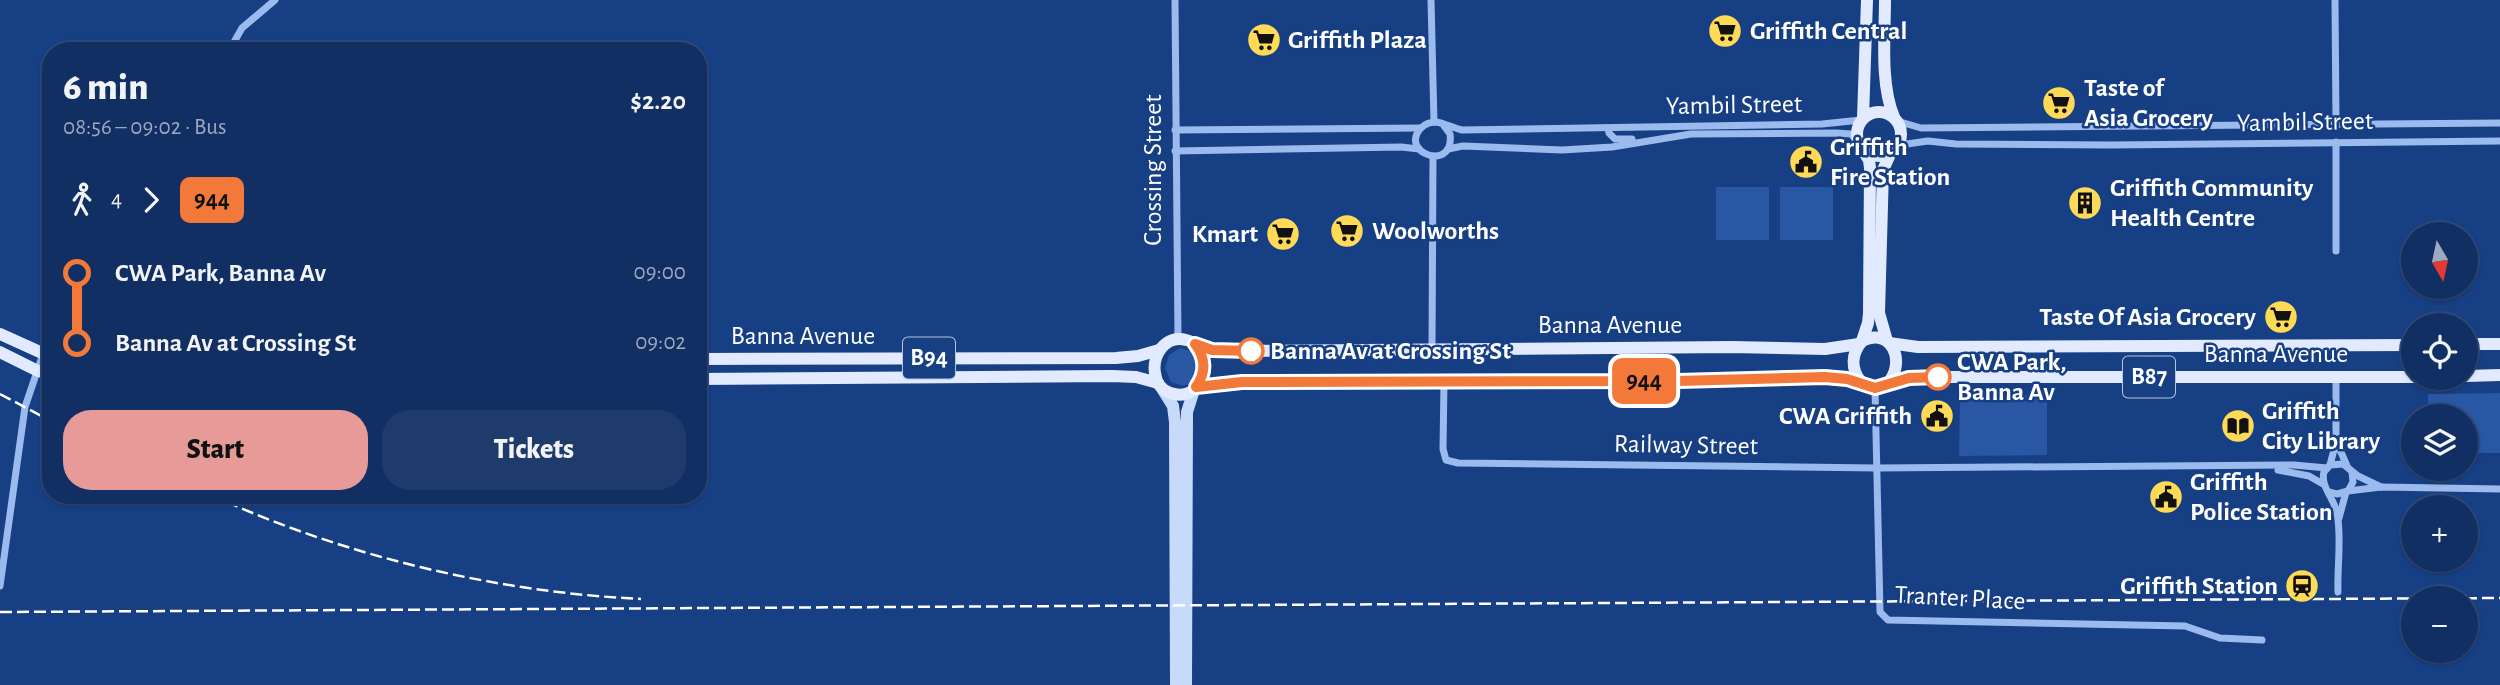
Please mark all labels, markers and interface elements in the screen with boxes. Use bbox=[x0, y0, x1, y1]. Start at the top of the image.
supermarket icon: Griffith Central bbox=[1706, 12, 1744, 50]
place label: Griffith Central bbox=[1750, 18, 1907, 44]
supermarket icon: Griffith Plaza bbox=[1245, 21, 1283, 59]
place label: Griffith Plaza bbox=[1288, 27, 1427, 53]
text: 6 min bbox=[63, 69, 149, 107]
place label: Taste of Asia Grocery bbox=[2084, 75, 2213, 131]
supermarket icon: Taste of Asia Grocery bbox=[2040, 84, 2078, 122]
text: $2.20 bbox=[630, 88, 686, 114]
street label: Yambil Street bbox=[1666, 91, 1802, 119]
street label: Crossing Street bbox=[1140, 94, 1166, 246]
street label: Yambil Street bbox=[2237, 108, 2373, 136]
text: 08:56 – 09:02 · Bus bbox=[63, 116, 227, 139]
place label: Griffith Fire Station bbox=[1830, 134, 1950, 190]
public building icon: Griffith Fire Station bbox=[1787, 143, 1825, 181]
place label: Griffith Community Health Centre bbox=[2110, 175, 2314, 231]
icon: walk bbox=[63, 181, 101, 219]
icon: forward bbox=[132, 181, 170, 219]
building icon: Griffith Community Health Centre bbox=[2066, 184, 2104, 222]
text: 4 bbox=[111, 188, 122, 211]
text: 944 bbox=[194, 188, 230, 212]
supermarket icon: Woolworths bbox=[1328, 212, 1366, 250]
supermarket icon: Kmart bbox=[1264, 215, 1302, 253]
place label: Woolworths bbox=[1372, 218, 1499, 244]
place label: Kmart bbox=[1192, 221, 1258, 247]
north arrow bbox=[2401, 222, 2478, 299]
map controls bbox=[2401, 222, 2478, 663]
text: CWA Park, Banna Av bbox=[115, 260, 326, 286]
text: 09:00 bbox=[633, 261, 686, 284]
supermarket icon: Taste Of Asia Grocery bbox=[2262, 298, 2300, 336]
place label: Taste Of Asia Grocery bbox=[2039, 304, 2256, 330]
street label: Banna Avenue bbox=[1538, 312, 1682, 338]
button: locate bbox=[2401, 313, 2478, 390]
street label: Banna Avenue bbox=[731, 323, 875, 349]
text: Banna Av at Crossing St bbox=[115, 330, 356, 356]
text: 09:02 bbox=[635, 331, 686, 354]
road number: B94 bbox=[903, 338, 955, 379]
marker: Banna Av at Crossing St bbox=[1238, 338, 1264, 364]
place label: Banna Av at Crossing St bbox=[1270, 338, 1511, 364]
street label: Banna Avenue bbox=[2204, 341, 2348, 367]
place label: CWA Park, Banna Av bbox=[1957, 349, 2066, 405]
road number: B87 bbox=[2123, 356, 2175, 398]
line badge: 944 bbox=[1604, 358, 1684, 404]
marker: CWA Park, Banna Av bbox=[1925, 364, 1951, 390]
text: 944 bbox=[1626, 369, 1662, 393]
public building icon: CWA Griffith bbox=[1918, 397, 1956, 435]
place label: Griffith City Library bbox=[2262, 398, 2380, 454]
place label: CWA Griffith bbox=[1779, 403, 1912, 429]
button: layers bbox=[2401, 404, 2478, 481]
library icon: Griffith City Library bbox=[2219, 407, 2257, 445]
button: Start bbox=[63, 410, 368, 490]
button: Tickets bbox=[382, 410, 686, 490]
street label: Railway Street bbox=[1614, 431, 1758, 459]
place label: Griffith Police Station bbox=[2190, 469, 2333, 525]
public building icon: Griffith Police Station bbox=[2147, 478, 2185, 516]
button: + bbox=[2401, 495, 2478, 572]
station icon: Griffith Station bbox=[2283, 567, 2321, 605]
place label: Griffith Station bbox=[2120, 573, 2278, 599]
street label: Tranter Place bbox=[1894, 582, 2026, 614]
button: − bbox=[2401, 586, 2478, 663]

